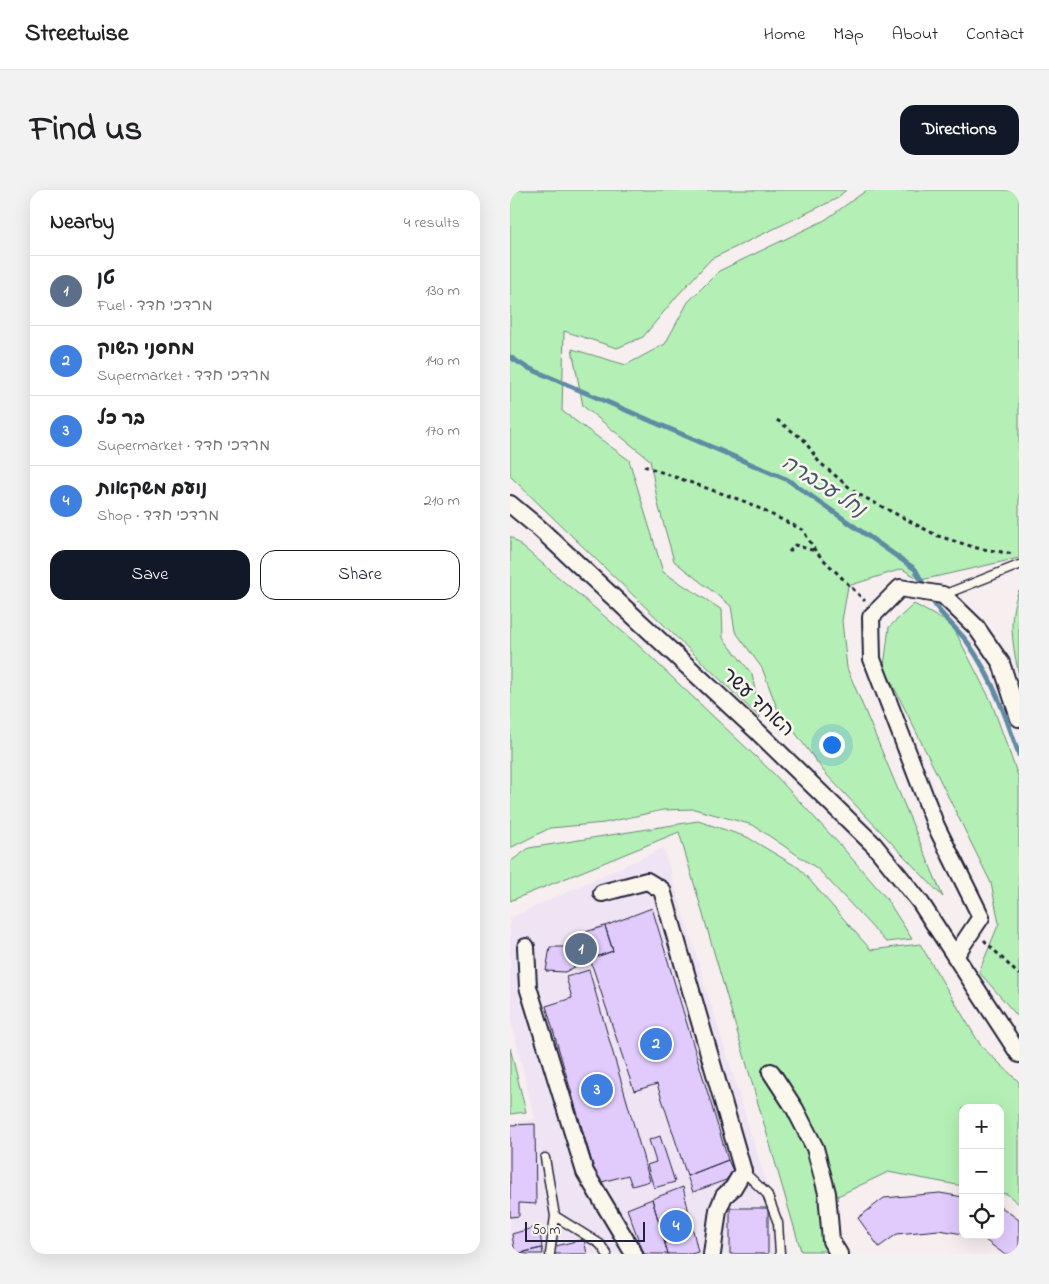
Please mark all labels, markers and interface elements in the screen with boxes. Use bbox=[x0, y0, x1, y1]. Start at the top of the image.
text: Streetwise bbox=[25, 17, 129, 52]
text: Home bbox=[764, 22, 805, 48]
text: Map bbox=[833, 22, 864, 48]
text: About bbox=[892, 22, 938, 48]
text: Contact bbox=[966, 22, 1024, 48]
text: Find us bbox=[30, 105, 142, 156]
button: Directions bbox=[900, 105, 1019, 155]
text: Nearby bbox=[50, 208, 114, 238]
text: 4 results bbox=[404, 211, 460, 235]
text: טן bbox=[97, 266, 115, 293]
text: 1 bbox=[63, 279, 69, 303]
text: 130 m bbox=[425, 279, 460, 303]
text: Fuel · מרדכי חדד bbox=[97, 294, 213, 318]
text: מחסני השוק bbox=[97, 336, 195, 363]
text: 2 bbox=[62, 349, 70, 373]
text: 140 m bbox=[425, 349, 460, 373]
text: Supermarket · מרדכי חדד bbox=[97, 364, 270, 388]
text: בר כל bbox=[97, 406, 145, 433]
text: 3 bbox=[63, 419, 69, 443]
text: 170 m bbox=[425, 419, 460, 443]
text: Supermarket · מרדכי חדד bbox=[97, 434, 270, 458]
water label: נחל עכברה bbox=[775, 449, 873, 526]
text: נועם משקאות bbox=[97, 476, 207, 503]
text: 4 bbox=[63, 489, 69, 513]
text: 210 m bbox=[424, 489, 460, 513]
text: Shop · מרדכי חדד bbox=[97, 504, 219, 528]
button: Save bbox=[50, 550, 250, 600]
button: Share bbox=[260, 550, 460, 600]
street label: האחד עשר bbox=[714, 662, 800, 744]
your location bbox=[819, 732, 845, 758]
pin: 1 bbox=[565, 930, 597, 968]
pin: 2 bbox=[640, 1025, 672, 1063]
pin: 3 bbox=[581, 1071, 613, 1109]
map controls bbox=[959, 1104, 1004, 1239]
button: + bbox=[959, 1104, 1004, 1149]
button: − bbox=[959, 1149, 1004, 1194]
button: locate bbox=[959, 1194, 1004, 1239]
pin: 4 bbox=[660, 1207, 692, 1245]
scale bar bbox=[525, 1219, 645, 1242]
text: 50 m bbox=[532, 1220, 560, 1241]

